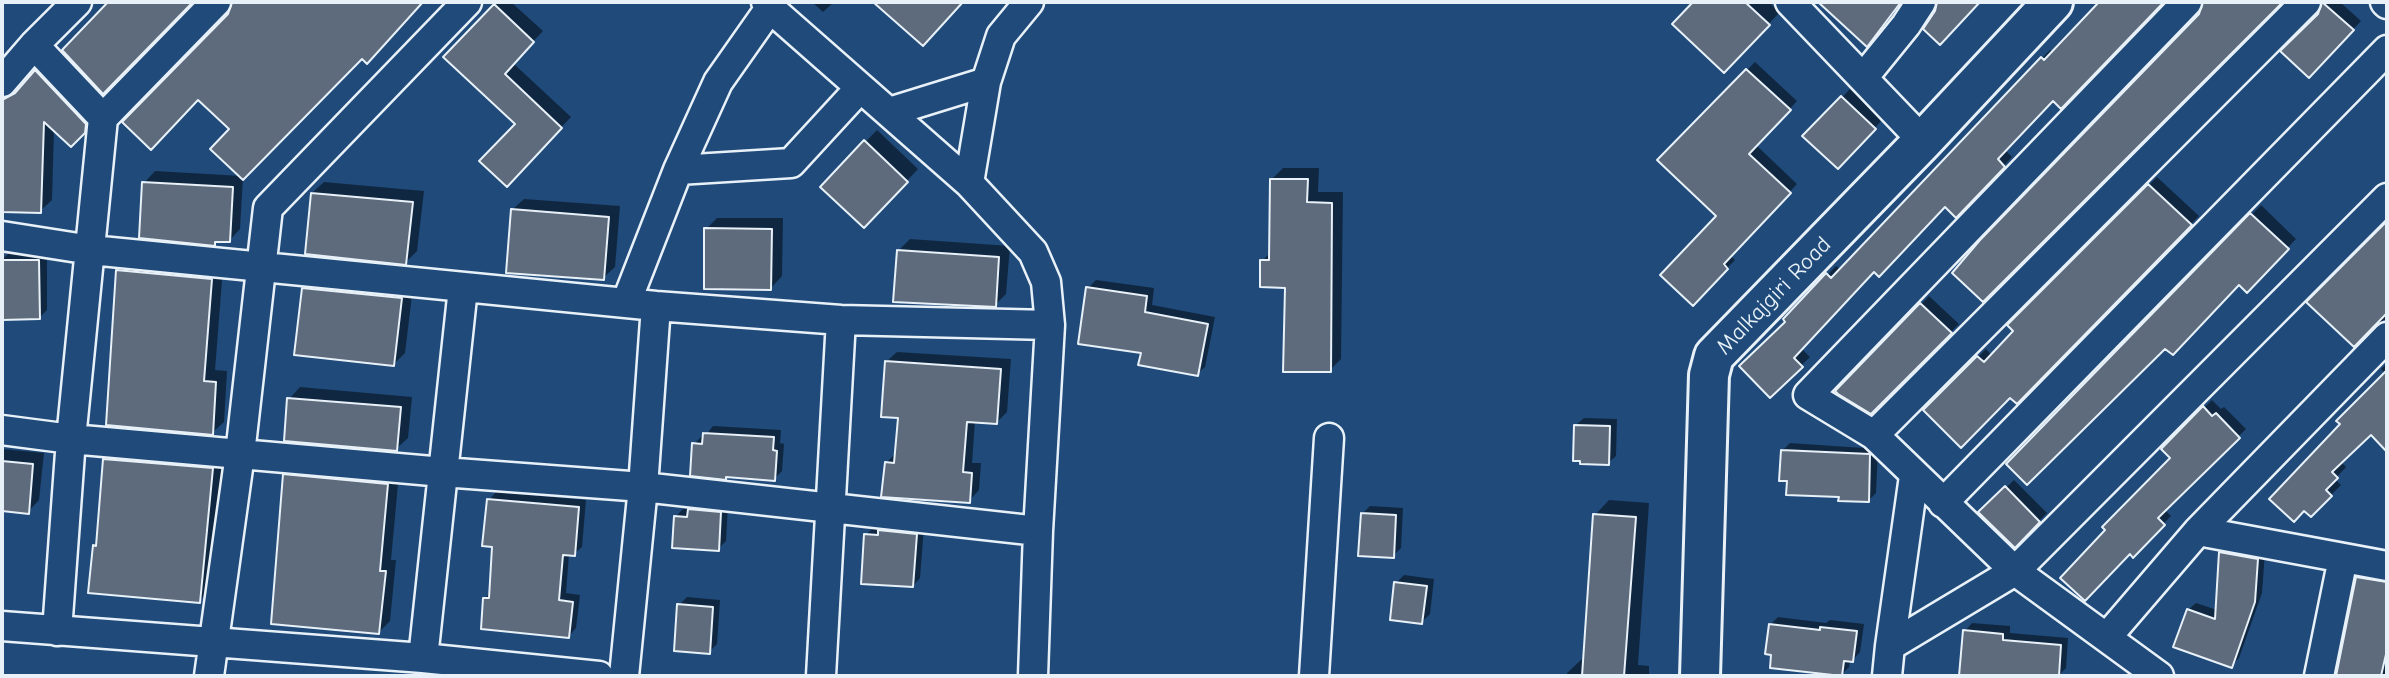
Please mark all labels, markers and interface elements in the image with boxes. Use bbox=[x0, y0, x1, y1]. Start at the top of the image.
street label: Malkajgiri Road bbox=[1711, 231, 1837, 361]

